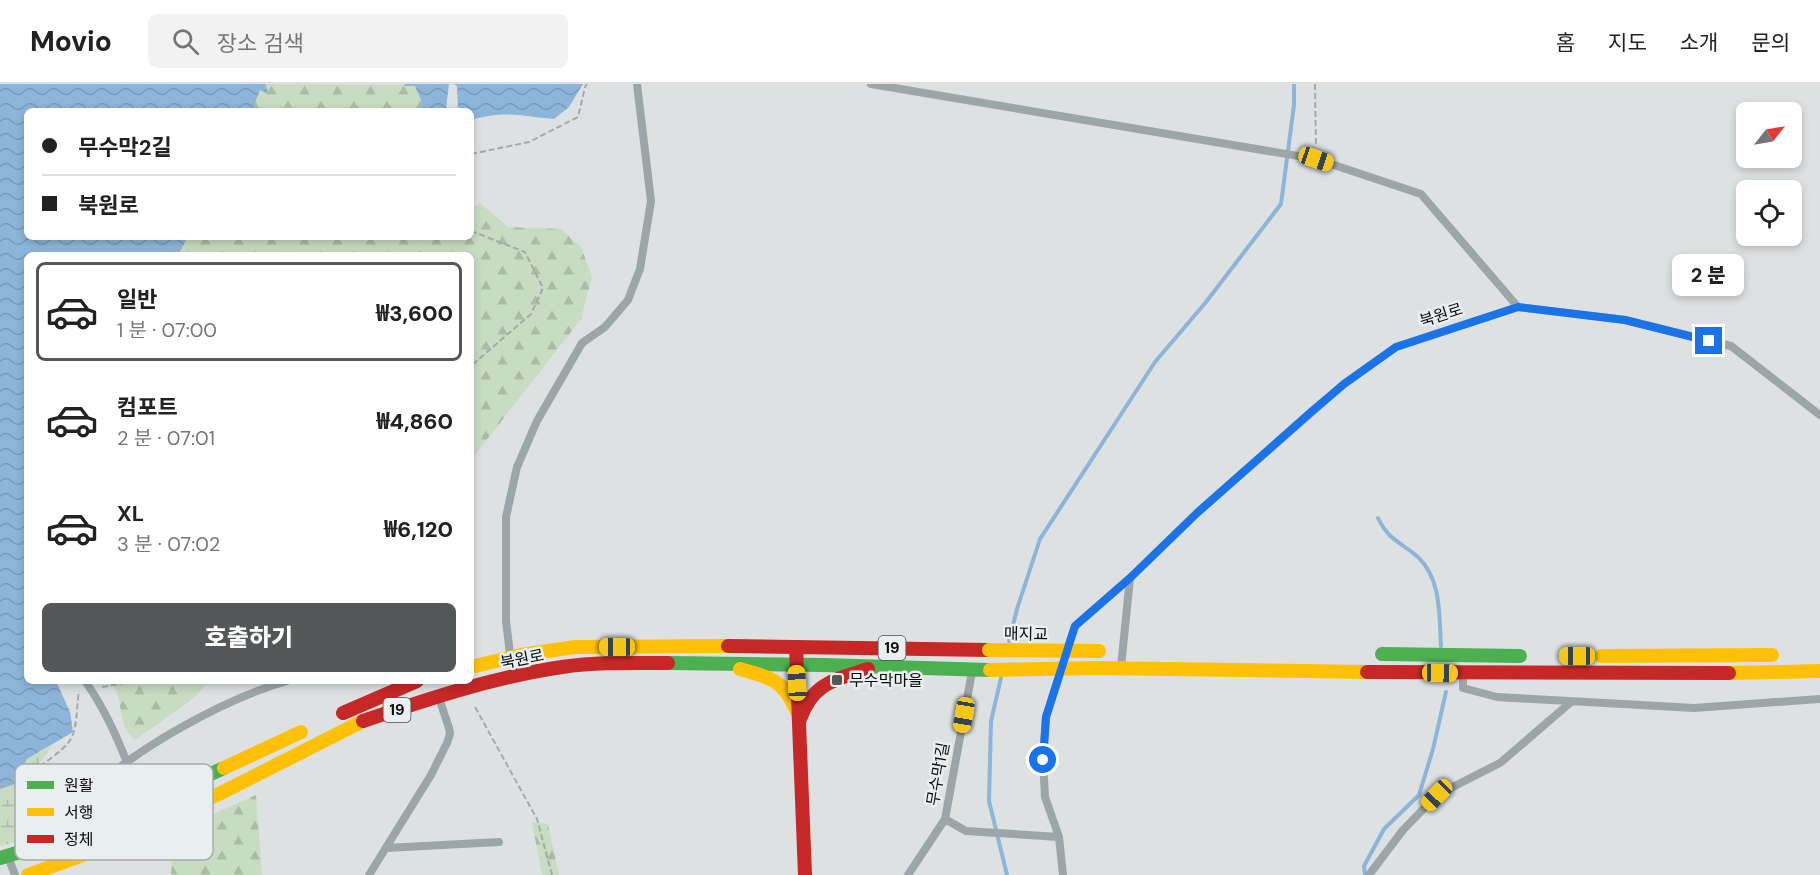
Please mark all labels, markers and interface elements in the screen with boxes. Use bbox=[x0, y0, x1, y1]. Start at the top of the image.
search box bbox=[148, 14, 568, 68]
text: Movio bbox=[30, 23, 112, 60]
icon: search bbox=[169, 25, 202, 58]
text: 장소 검색 bbox=[217, 29, 304, 58]
text: 홈 bbox=[1556, 29, 1575, 57]
text: 지도 bbox=[1608, 29, 1647, 57]
text: 소개 bbox=[1680, 29, 1718, 57]
text: 문의 bbox=[1751, 29, 1790, 57]
north arrow bbox=[1736, 102, 1802, 168]
map controls bbox=[1736, 102, 1802, 246]
text: 무수막2길 bbox=[78, 133, 172, 162]
car bbox=[1296, 145, 1336, 173]
button: locate bbox=[1736, 180, 1802, 246]
text: 북원로 bbox=[78, 191, 139, 220]
callout: 2 분 bbox=[1673, 254, 1745, 296]
text: 2 분 bbox=[1691, 262, 1725, 288]
icon: car bbox=[45, 285, 99, 339]
text: 일반 bbox=[117, 285, 157, 314]
street label: 북원로 bbox=[1417, 298, 1466, 332]
text: ₩3,600 bbox=[376, 299, 453, 328]
text: 1 분 · 07:00 bbox=[117, 317, 217, 343]
route end bbox=[1695, 327, 1722, 354]
icon: car bbox=[45, 393, 99, 447]
text: 컴포트 bbox=[117, 393, 178, 422]
text: ₩4,860 bbox=[376, 407, 453, 436]
text: 2 분 · 07:01 bbox=[117, 425, 215, 451]
text: XL bbox=[117, 499, 144, 528]
icon: car bbox=[45, 501, 99, 555]
text: ₩6,120 bbox=[384, 515, 453, 544]
text: 3 분 · 07:02 bbox=[117, 531, 220, 557]
button: 호출하기 bbox=[42, 603, 456, 672]
street label: 매지교 bbox=[1004, 623, 1048, 645]
road number: 19 bbox=[878, 636, 906, 660]
car bbox=[599, 638, 635, 656]
street label: 북원로 bbox=[498, 644, 546, 674]
car bbox=[1559, 647, 1595, 665]
car bbox=[1422, 664, 1458, 682]
car bbox=[787, 665, 807, 701]
place label: 무수막마을 bbox=[849, 670, 923, 691]
marker: 무수막마을 bbox=[830, 673, 844, 687]
car bbox=[952, 696, 976, 734]
road number: 19 bbox=[384, 698, 410, 722]
street label: 무수막1길 bbox=[922, 741, 954, 807]
route start bbox=[1029, 746, 1056, 773]
legend bbox=[15, 764, 213, 860]
text: 원활 bbox=[64, 775, 94, 796]
car bbox=[1418, 776, 1456, 814]
text: 서행 bbox=[64, 802, 93, 823]
text: 정체 bbox=[64, 829, 93, 850]

